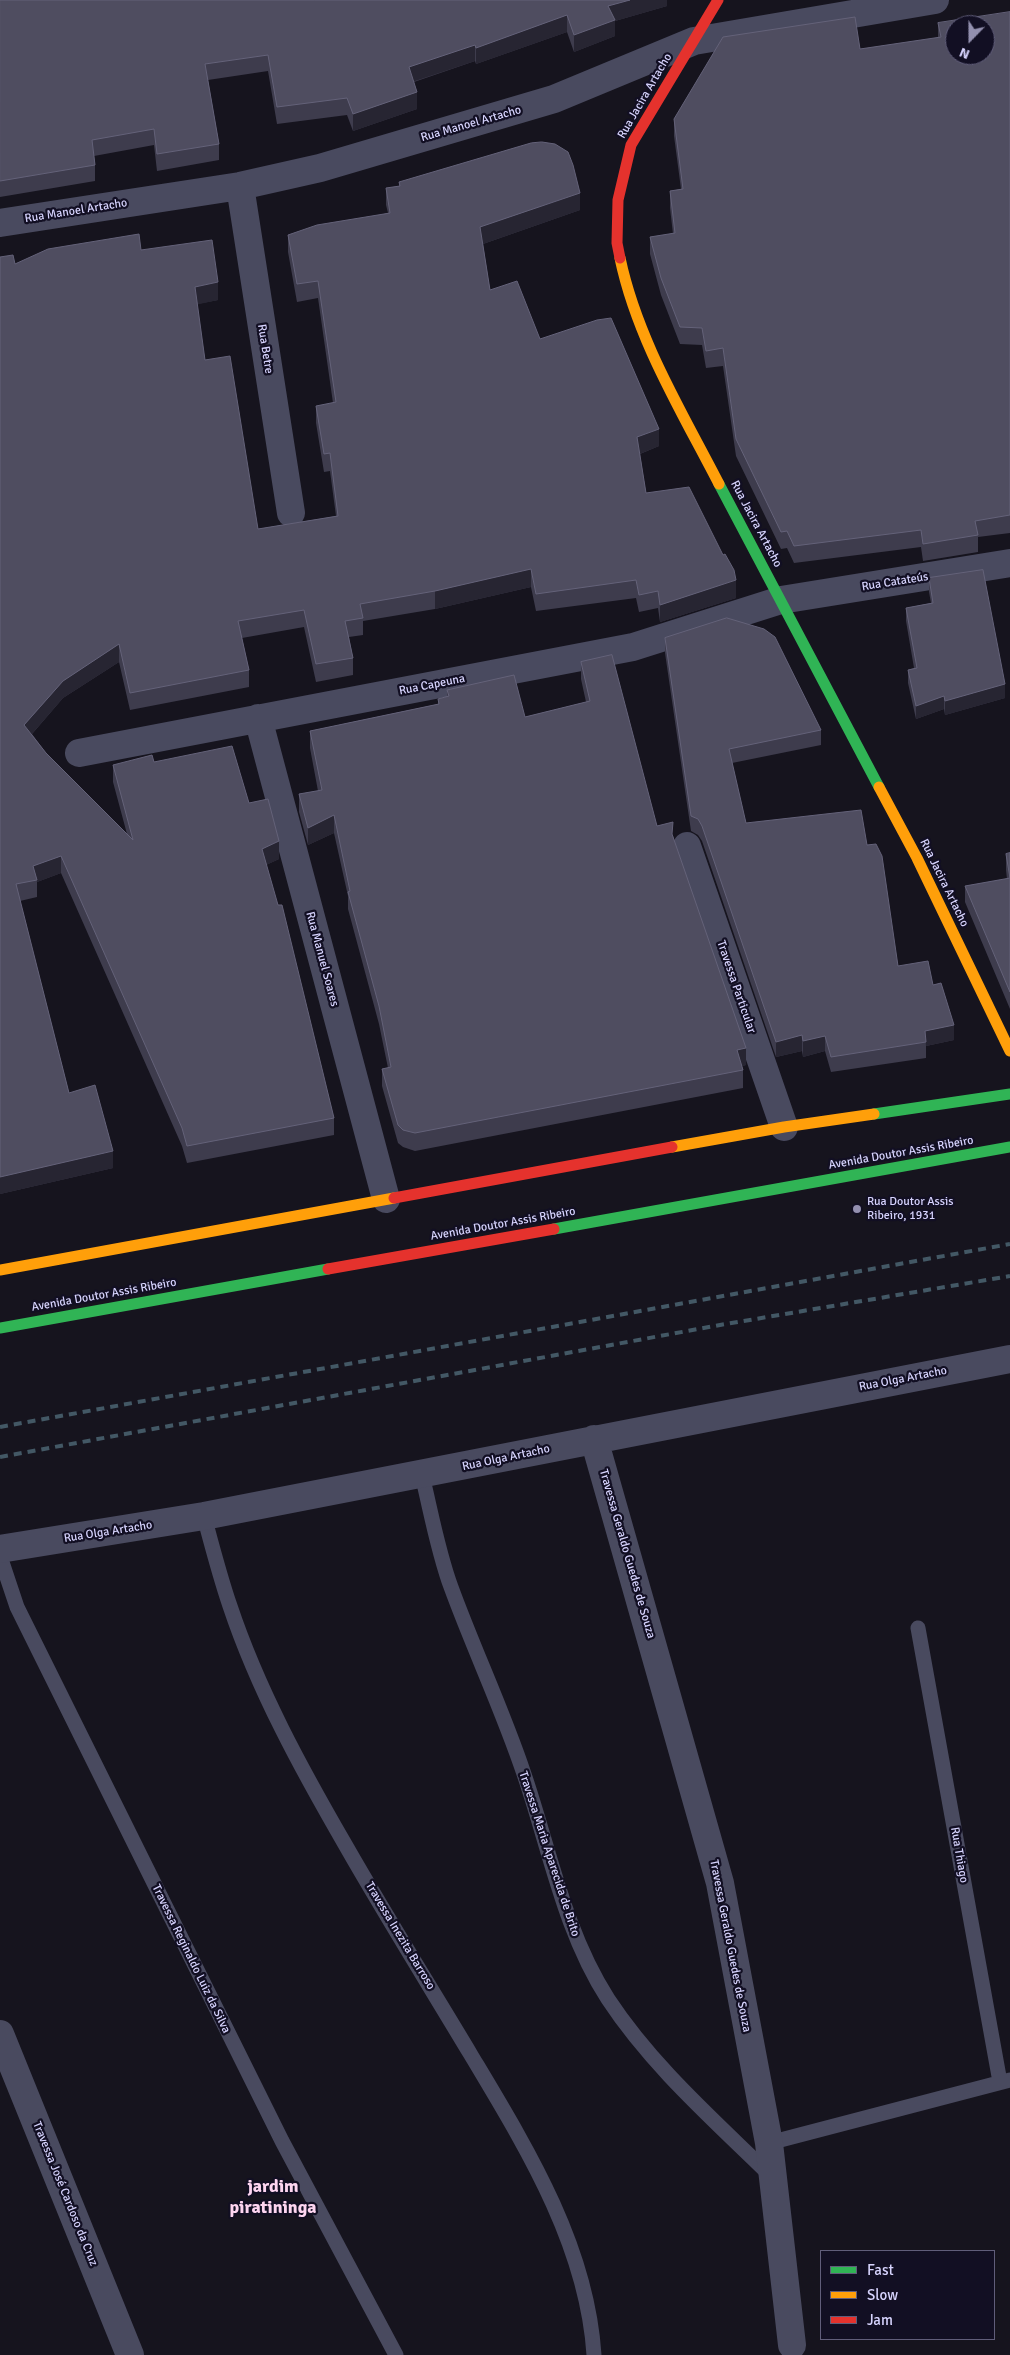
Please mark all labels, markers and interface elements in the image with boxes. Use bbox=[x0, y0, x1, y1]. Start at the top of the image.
north arrow bbox=[945, 15, 995, 65]
text: N bbox=[957, 44, 972, 63]
street label: Rua Jacira Artacho bbox=[615, 51, 675, 141]
street label: Rua Manoel Artacho bbox=[419, 103, 523, 145]
street label: Rua Manoel Artacho bbox=[24, 196, 128, 226]
street label: Rua Betre bbox=[254, 323, 276, 375]
street label: Rua Jacira Artacho bbox=[727, 478, 785, 570]
street label: Rua Catateús bbox=[861, 570, 929, 594]
street label: Rua Capeuna bbox=[398, 672, 466, 698]
street label: Rua Jacira Artacho bbox=[916, 837, 972, 929]
street label: Rua Manuel Soares bbox=[302, 910, 342, 1008]
street label: Travessa Particular bbox=[713, 939, 759, 1035]
street label: Avenida Doutor Assis Ribeiro bbox=[827, 1133, 975, 1173]
place label: Rua Doutor Assis Ribeiro, 1931 bbox=[867, 1195, 954, 1223]
marker: Rua Doutor Assis Ribeiro, 1931 bbox=[851, 1203, 863, 1215]
street label: Avenida Doutor Assis Ribeiro bbox=[429, 1204, 577, 1244]
street label: Avenida Doutor Assis Ribeiro bbox=[30, 1275, 178, 1315]
street label: Rua Olga Artacho bbox=[858, 1363, 948, 1395]
street label: Rua Olga Artacho bbox=[461, 1442, 551, 1474]
street label: Travessa Geraldo Guedes de Souza bbox=[596, 1468, 658, 1640]
street label: Rua Olga Artacho bbox=[63, 1518, 153, 1546]
street label: Travessa Maria Aparecida de Brito bbox=[515, 1770, 583, 1938]
street label: Rua Thiago bbox=[947, 1826, 971, 1884]
street label: Travessa Geraldo Guedes de Souza bbox=[706, 1859, 754, 2033]
street label: Travessa Inezita Barroso bbox=[362, 1879, 438, 1993]
street label: Travessa Reginaldo Luiz da Silva bbox=[149, 1882, 233, 2036]
street label: Travessa José Cardoso da Cruz bbox=[29, 2120, 101, 2268]
district label: jardim piratininga bbox=[229, 2176, 317, 2218]
legend bbox=[820, 2250, 995, 2340]
text: Fast bbox=[867, 2261, 894, 2279]
text: Slow bbox=[867, 2286, 898, 2304]
text: Jam bbox=[867, 2311, 893, 2329]

